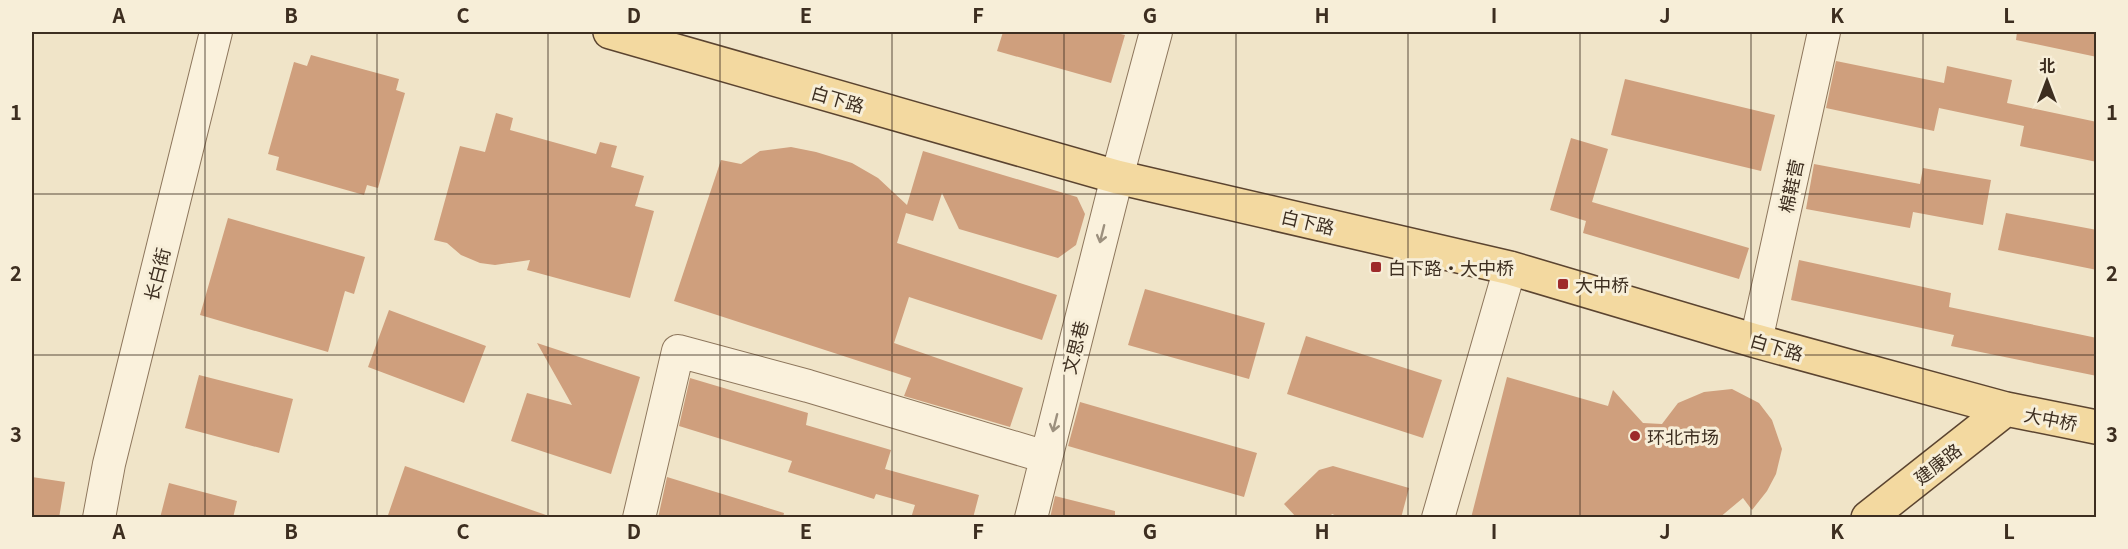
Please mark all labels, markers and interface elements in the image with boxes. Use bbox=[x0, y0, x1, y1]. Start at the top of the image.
text: A bbox=[112, 0, 126, 29]
text: B bbox=[284, 0, 298, 29]
text: C bbox=[456, 0, 470, 29]
text: D bbox=[627, 0, 641, 29]
text: E bbox=[800, 0, 812, 29]
text: F bbox=[972, 0, 984, 29]
text: G bbox=[1143, 0, 1157, 29]
text: H bbox=[1314, 0, 1330, 29]
text: I bbox=[1491, 0, 1497, 29]
text: J bbox=[1659, 0, 1671, 29]
text: K bbox=[1830, 0, 1844, 29]
text: L bbox=[2003, 0, 2015, 29]
north arrow bbox=[2017, 51, 2077, 111]
text: 北 bbox=[2039, 53, 2055, 77]
street label: 白下路 bbox=[808, 78, 868, 118]
text: 1 bbox=[10, 97, 22, 126]
text: 1 bbox=[2106, 97, 2118, 126]
street label: 棉鞋营 bbox=[1772, 157, 1808, 215]
street label: 白下路 bbox=[1279, 202, 1337, 240]
one-way arrow bbox=[1096, 224, 1108, 243]
street label: 长白街 bbox=[137, 245, 175, 303]
place label: 白下路·大中桥 bbox=[1388, 254, 1514, 280]
text: 2 bbox=[10, 258, 22, 287]
text: 2 bbox=[2106, 258, 2118, 287]
marker: 白下路·大中桥 bbox=[1369, 260, 1383, 274]
place label: 大中桥 bbox=[1575, 271, 1629, 297]
marker: 大中桥 bbox=[1556, 277, 1570, 291]
street label: 文思巷 bbox=[1055, 318, 1093, 376]
street label: 白下路 bbox=[1747, 326, 1807, 366]
street label: 大中桥 bbox=[2022, 400, 2080, 436]
one-way arrow bbox=[1048, 413, 1060, 432]
text: 3 bbox=[10, 419, 22, 448]
text: 3 bbox=[2106, 419, 2118, 448]
place label: 环北市场 bbox=[1647, 423, 1719, 449]
marker: 环北市场 bbox=[1628, 429, 1642, 443]
street label: 建康路 bbox=[1908, 436, 1966, 490]
text: A bbox=[112, 516, 126, 545]
text: B bbox=[284, 516, 298, 545]
text: C bbox=[456, 516, 470, 545]
text: D bbox=[627, 516, 641, 545]
text: E bbox=[800, 516, 812, 545]
text: F bbox=[972, 516, 984, 545]
text: G bbox=[1143, 516, 1157, 545]
text: H bbox=[1314, 516, 1330, 545]
text: I bbox=[1491, 516, 1497, 545]
text: J bbox=[1659, 516, 1671, 545]
text: K bbox=[1830, 516, 1844, 545]
text: L bbox=[2003, 516, 2015, 545]

